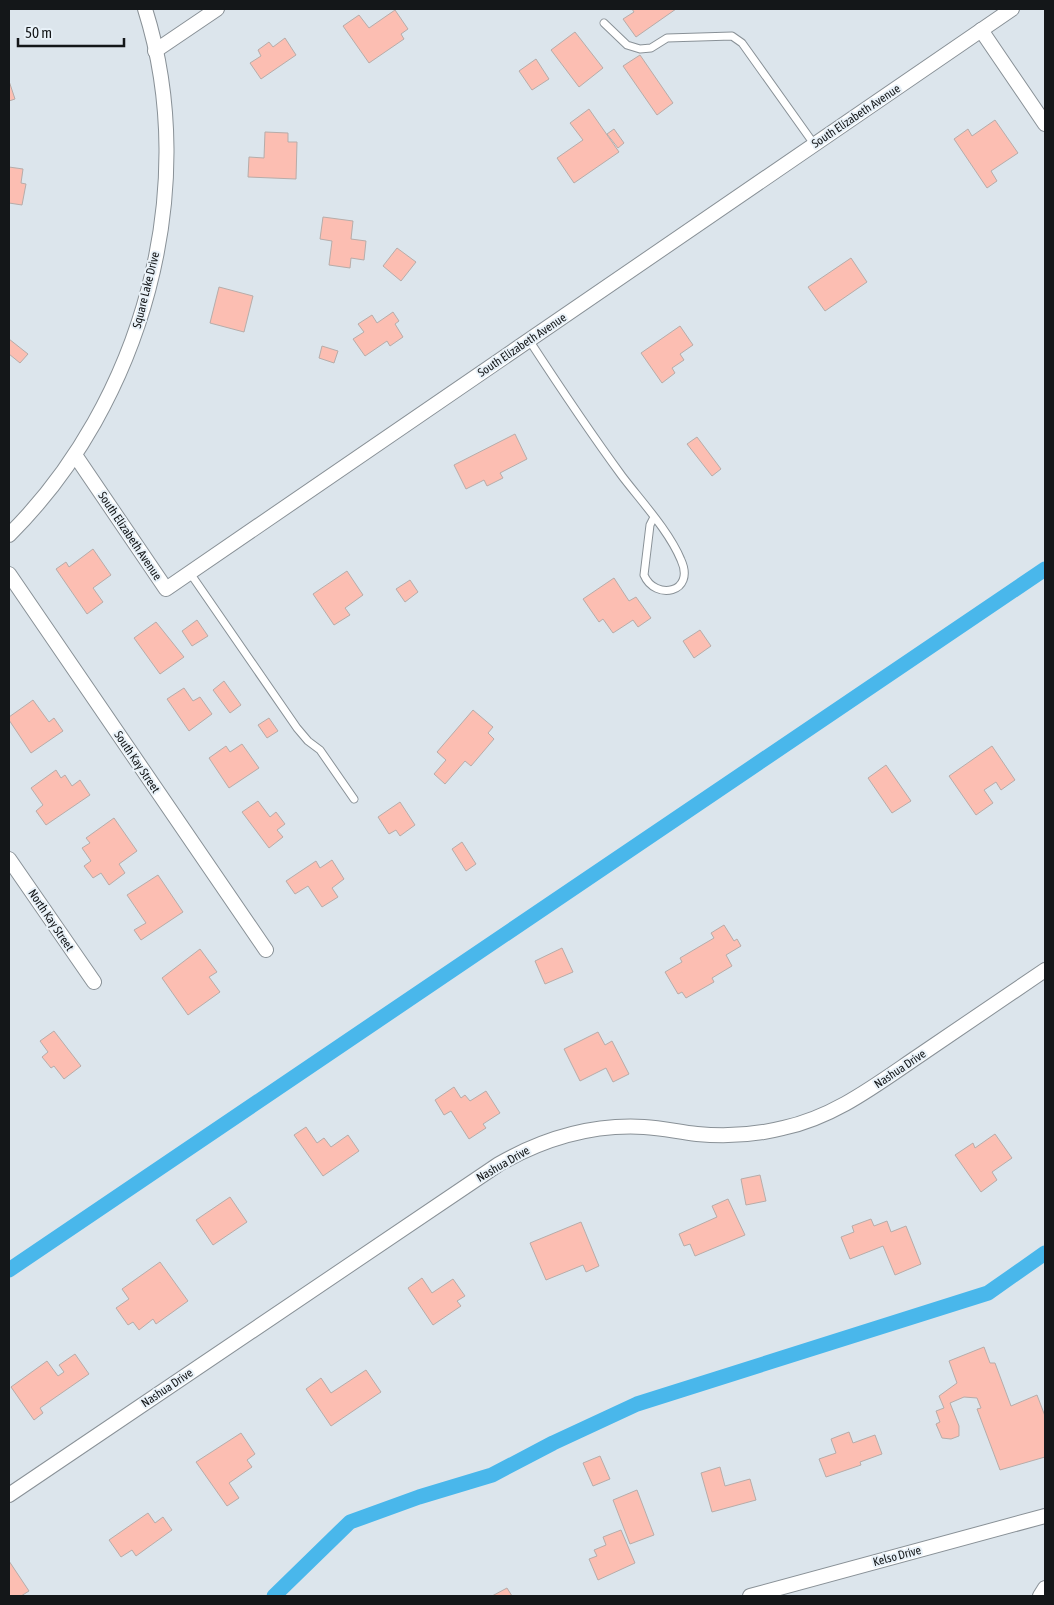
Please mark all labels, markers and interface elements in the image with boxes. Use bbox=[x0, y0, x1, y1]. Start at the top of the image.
scale bar bbox=[18, 15, 124, 47]
text: 50 m bbox=[25, 24, 52, 41]
street label: South Elizabeth Avenue bbox=[809, 81, 903, 151]
street label: Square Lake Drive bbox=[130, 250, 162, 330]
street label: South Elizabeth Avenue bbox=[475, 310, 569, 380]
street label: South Elizabeth Avenue bbox=[95, 489, 165, 583]
street label: South Kay Street bbox=[111, 728, 163, 796]
street label: North Kay Street bbox=[25, 887, 77, 954]
street label: Nashua Drive bbox=[872, 1047, 928, 1091]
street label: Nashua Drive bbox=[474, 1143, 532, 1185]
street label: Nashua Drive bbox=[139, 1366, 195, 1410]
street label: Kelso Drive bbox=[871, 1543, 923, 1569]

